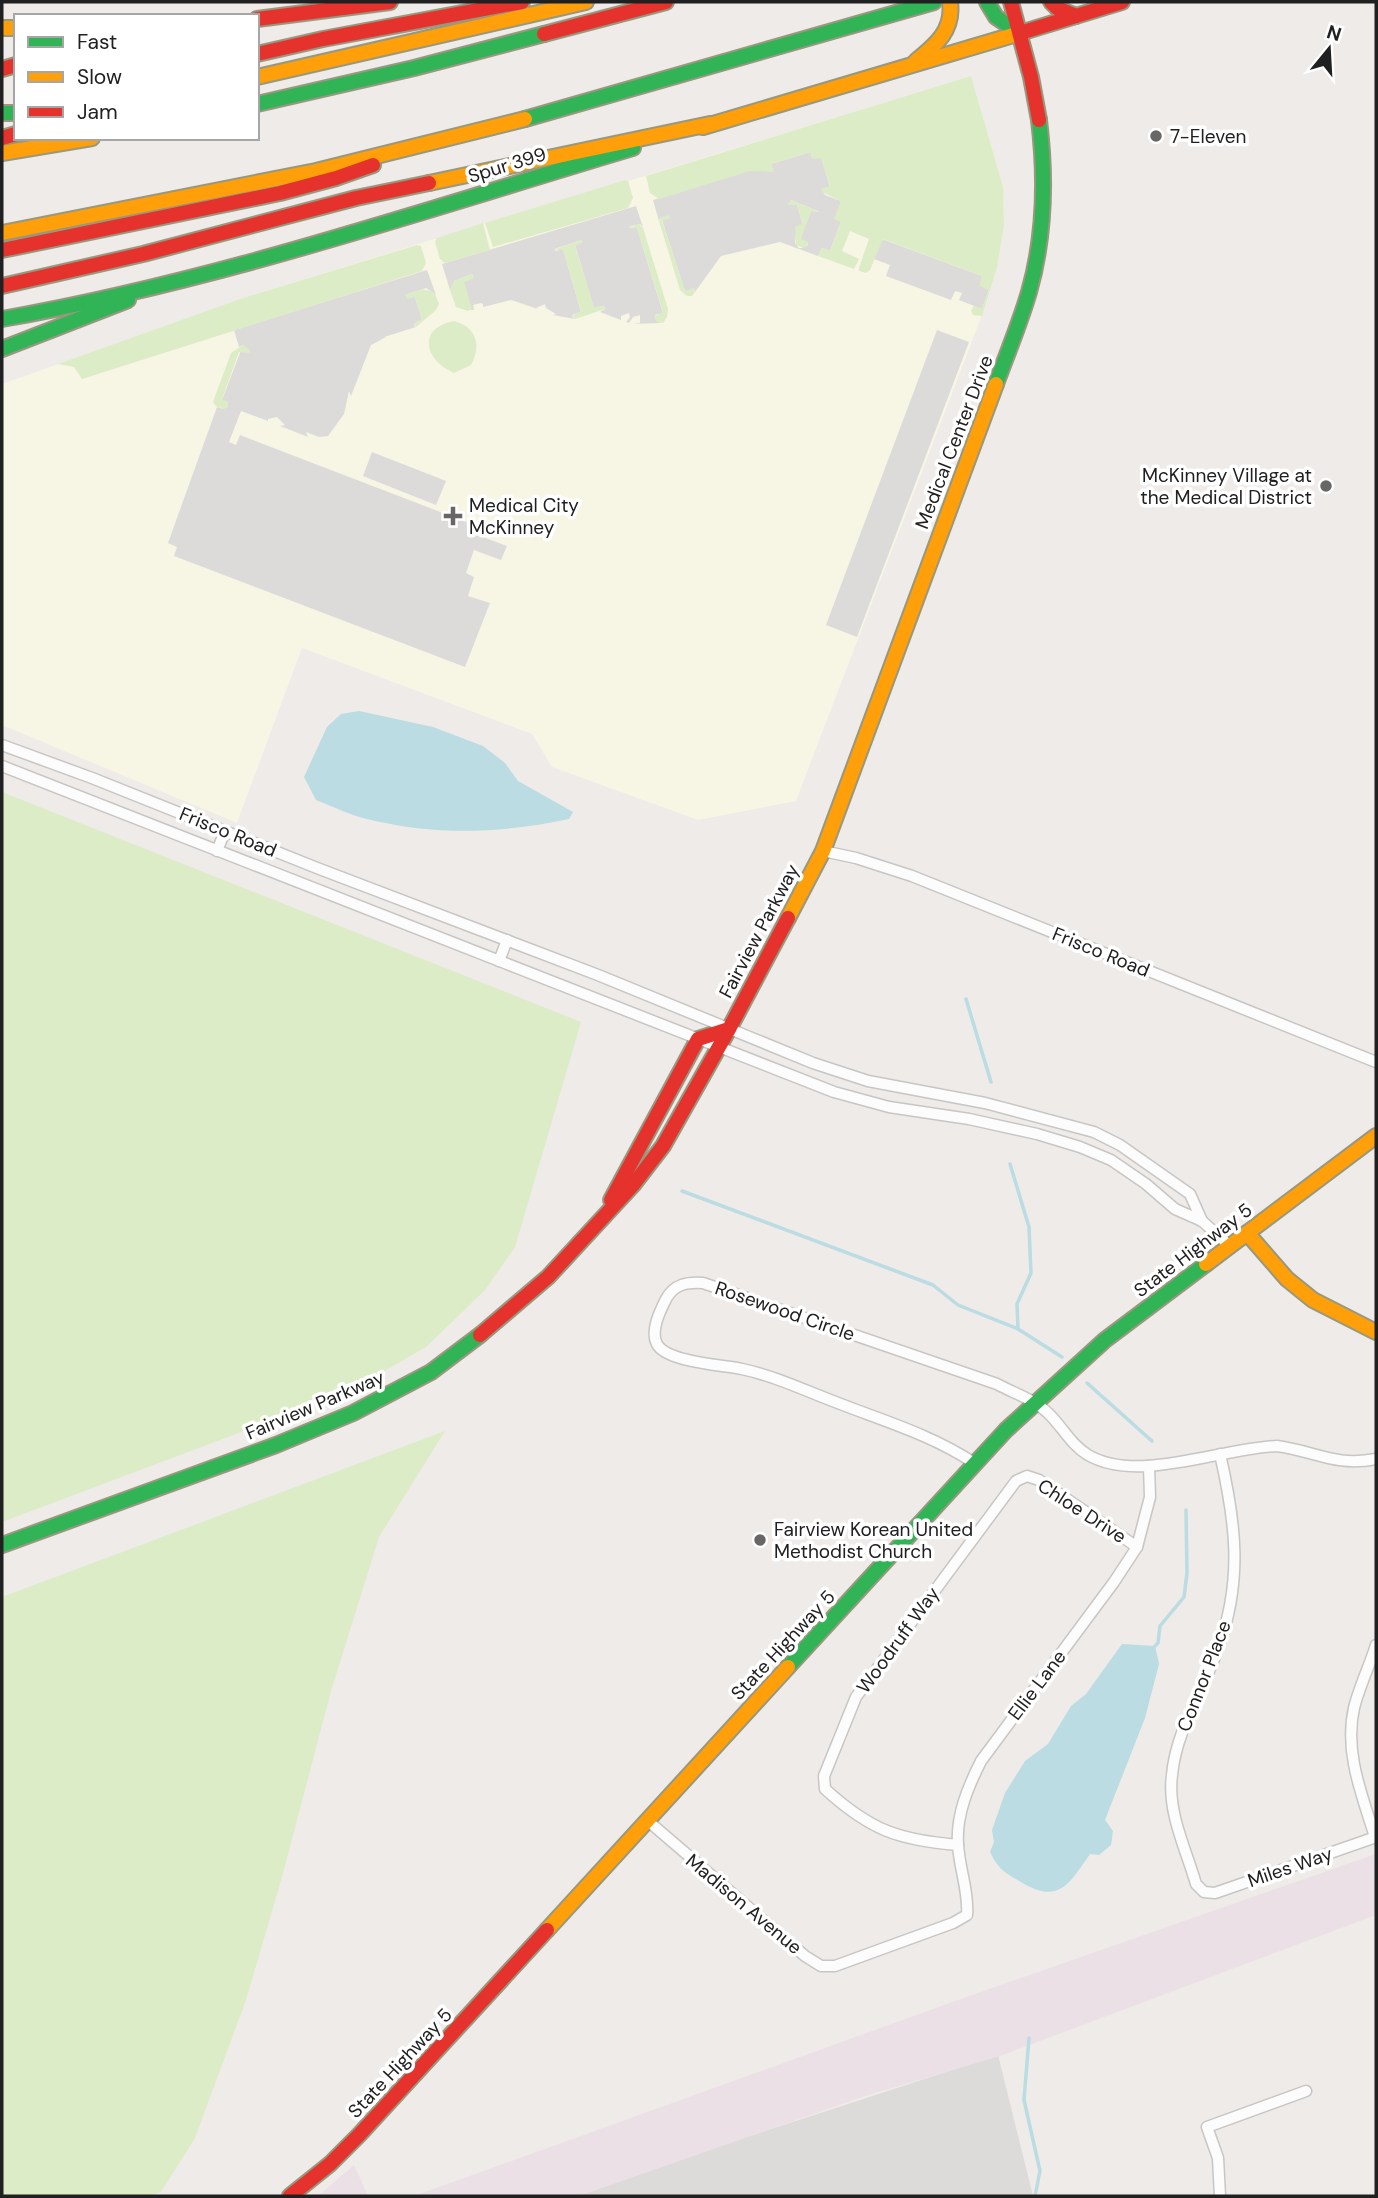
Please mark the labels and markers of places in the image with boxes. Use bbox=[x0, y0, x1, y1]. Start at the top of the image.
place label: 7-Eleven bbox=[1170, 124, 1246, 149]
marker: 7-Eleven bbox=[1148, 128, 1164, 144]
place label: McKinney Village at the Medical District bbox=[1140, 463, 1312, 510]
marker: McKinney Village at the Medical District bbox=[1318, 478, 1334, 494]
place label: Medical City McKinney bbox=[469, 493, 579, 540]
marker: Medical City McKinney bbox=[443, 506, 463, 526]
place label: Fairview Korean United Methodist Church bbox=[774, 1517, 973, 1564]
marker: Fairview Korean United Methodist Church bbox=[752, 1532, 768, 1548]

